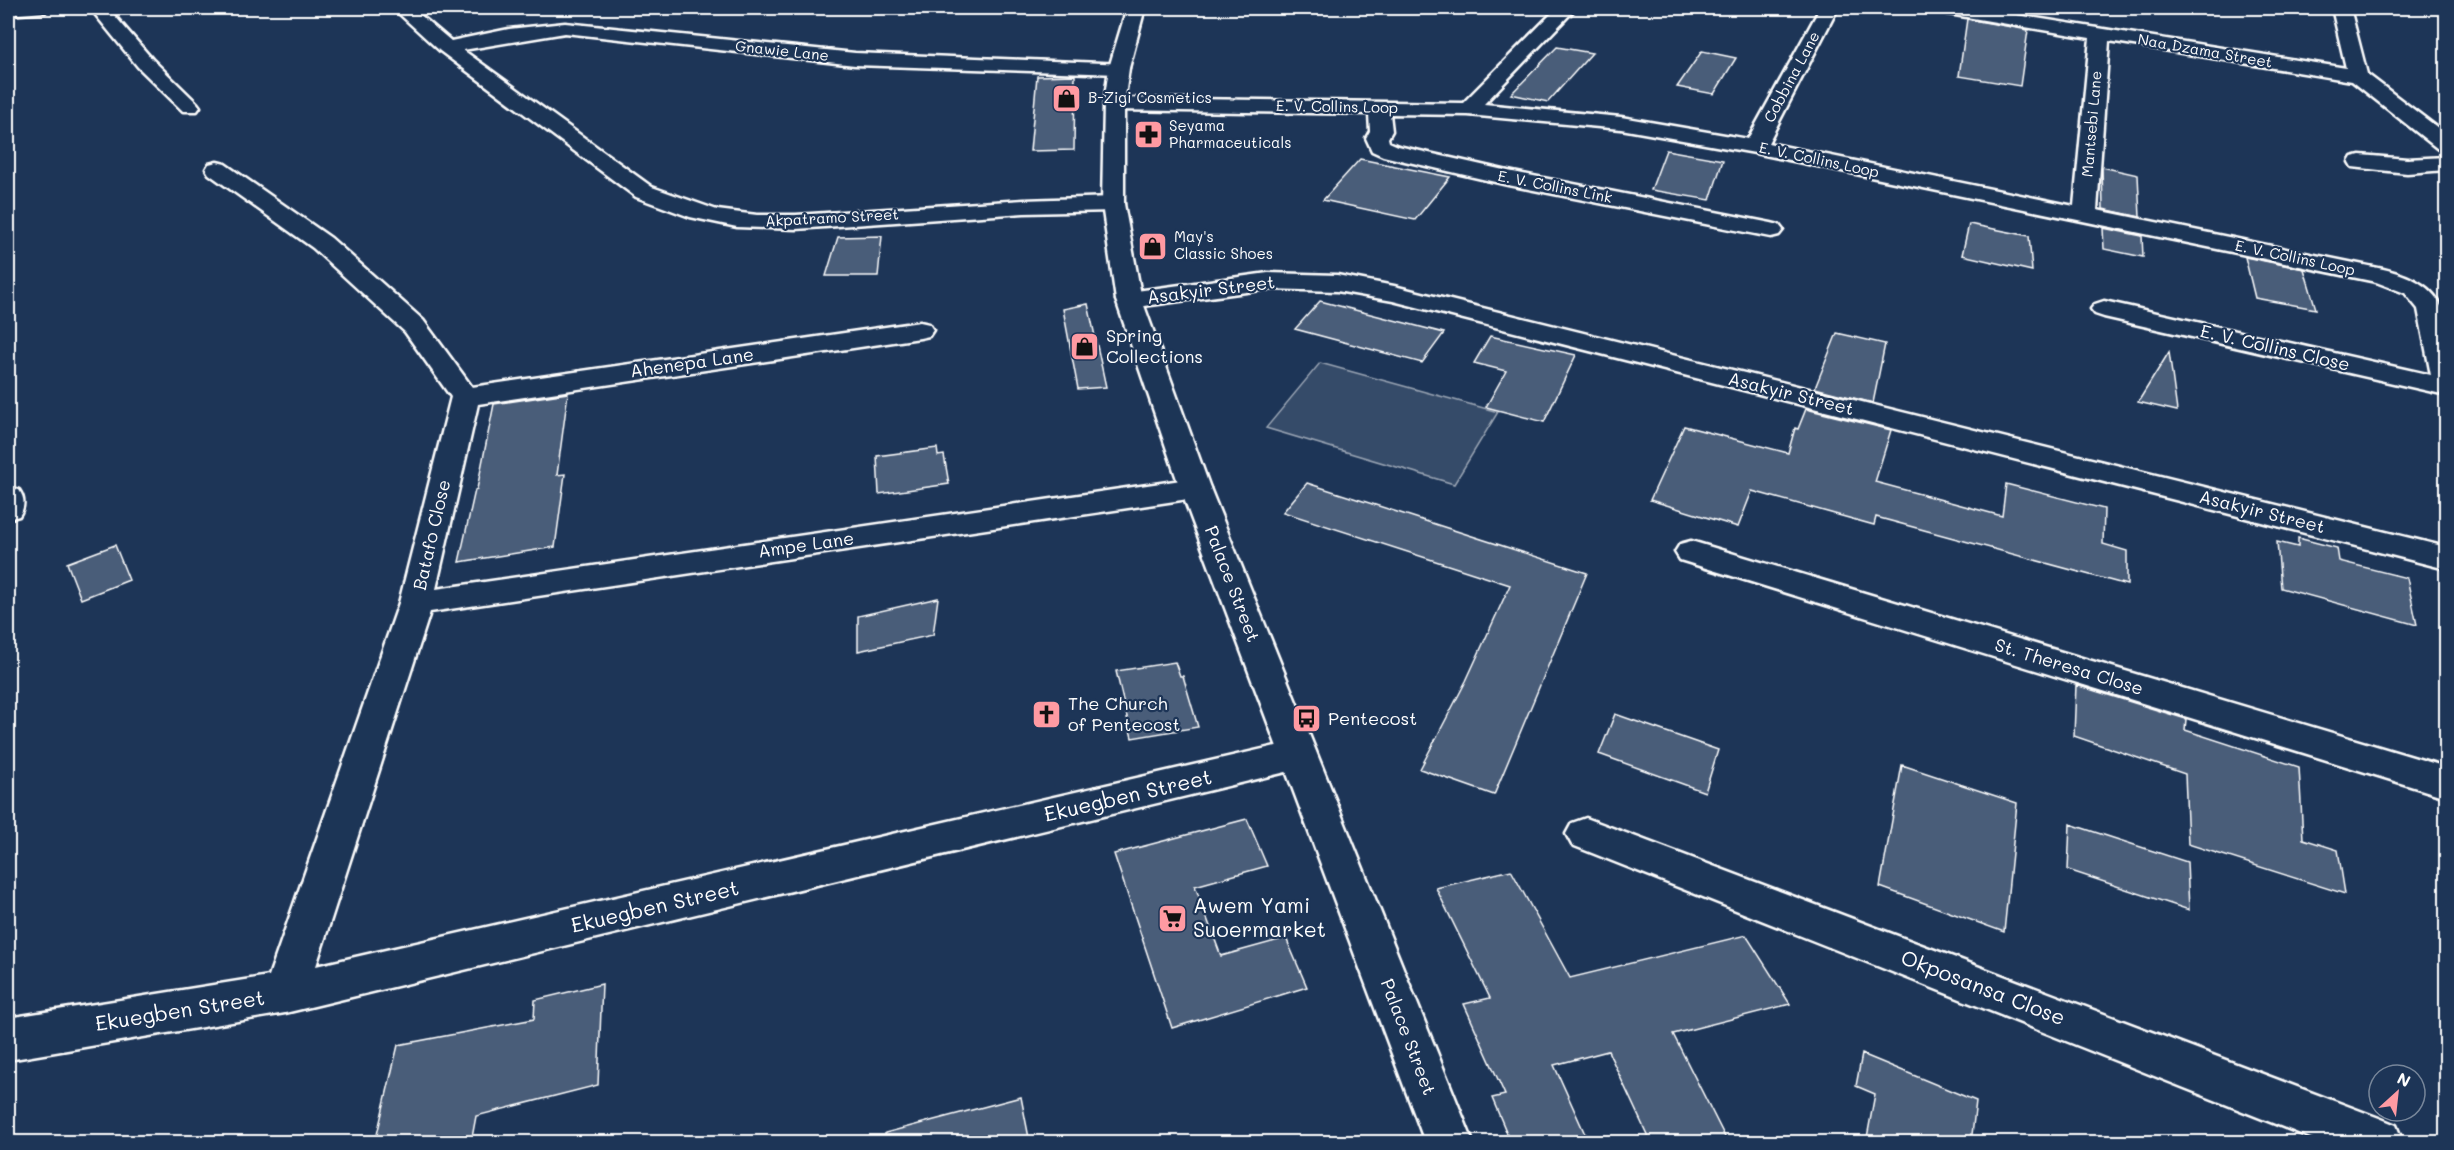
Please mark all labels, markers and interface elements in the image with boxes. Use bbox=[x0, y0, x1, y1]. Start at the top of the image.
street label: Cobbina Lane bbox=[1759, 27, 1824, 126]
street label: Naa Dzama Street bbox=[2136, 28, 2274, 72]
street label: Gnawie Lane bbox=[734, 35, 830, 65]
street label: Mantsebi Lane bbox=[2076, 70, 2106, 178]
shop icon: B-Zigi Cosmetics bbox=[1051, 82, 1083, 114]
place label: B-Zigi Cosmetics bbox=[1088, 87, 1212, 107]
street label: E. V. Collins Loop bbox=[1276, 95, 1398, 117]
place label: Seyama Pharmaceuticals bbox=[1169, 115, 1292, 152]
pharmacy icon: Seyama Pharmaceuticals bbox=[1132, 119, 1164, 151]
street label: E. V. Collins Loop bbox=[1757, 137, 1881, 182]
street label: E. V. Collins Link bbox=[1496, 165, 1614, 207]
street label: Akpatramo Street bbox=[765, 204, 899, 230]
place label: May's Classic Shoes bbox=[1174, 226, 1273, 263]
shop icon: May's Classic Shoes bbox=[1137, 230, 1169, 262]
street label: E. V. Collins Loop bbox=[2233, 235, 2357, 280]
street label: Asakyir Street bbox=[1145, 269, 1276, 309]
street label: E. V. Collins Close bbox=[2198, 318, 2352, 376]
place label: Spring Collections bbox=[1106, 323, 1203, 368]
shop icon: Spring Collections bbox=[1069, 330, 1101, 362]
street label: Ahenepa Lane bbox=[628, 341, 755, 383]
street label: Asakyir Street bbox=[1726, 366, 1857, 420]
street label: Batafo Close bbox=[407, 477, 455, 592]
street label: Asakyir Street bbox=[2197, 484, 2328, 538]
street label: Palace Street bbox=[1200, 522, 1266, 645]
street label: Ampe Lane bbox=[756, 525, 855, 563]
street label: St. Theresa Close bbox=[1992, 632, 2147, 700]
place label: The Church of Pentecost bbox=[1068, 691, 1181, 736]
church icon: The Church of Pentecost bbox=[1031, 698, 1063, 730]
bus stop icon: Pentecost bbox=[1291, 703, 1323, 735]
place label: Pentecost bbox=[1328, 706, 1417, 730]
street label: Ekuegben Street bbox=[1041, 762, 1214, 827]
street label: Ekuegben Street bbox=[568, 873, 741, 938]
place label: Awem Yami Suoermarket bbox=[1193, 891, 1326, 942]
supermarket icon: Awem Yami Suoermarket bbox=[1156, 902, 1188, 934]
street label: Okposansa Close bbox=[1897, 943, 2070, 1030]
street label: Palace Street bbox=[1376, 975, 1442, 1098]
street label: Ekuegben Street bbox=[93, 983, 267, 1036]
north arrow bbox=[2367, 1063, 2427, 1123]
text: N bbox=[2394, 1067, 2414, 1091]

